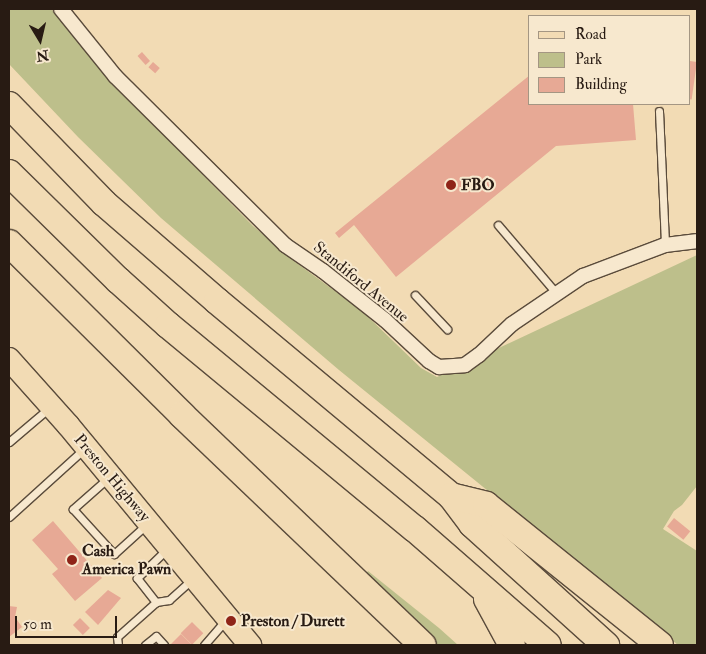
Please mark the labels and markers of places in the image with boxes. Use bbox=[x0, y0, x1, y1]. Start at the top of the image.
place label: FBO bbox=[461, 175, 495, 195]
marker: FBO bbox=[445, 179, 457, 191]
place label: Cash America Pawn bbox=[82, 541, 171, 579]
marker: Cash America Pawn bbox=[66, 554, 78, 566]
place label: Preston / Durett bbox=[241, 611, 345, 631]
marker: Preston / Durett bbox=[225, 615, 237, 627]

